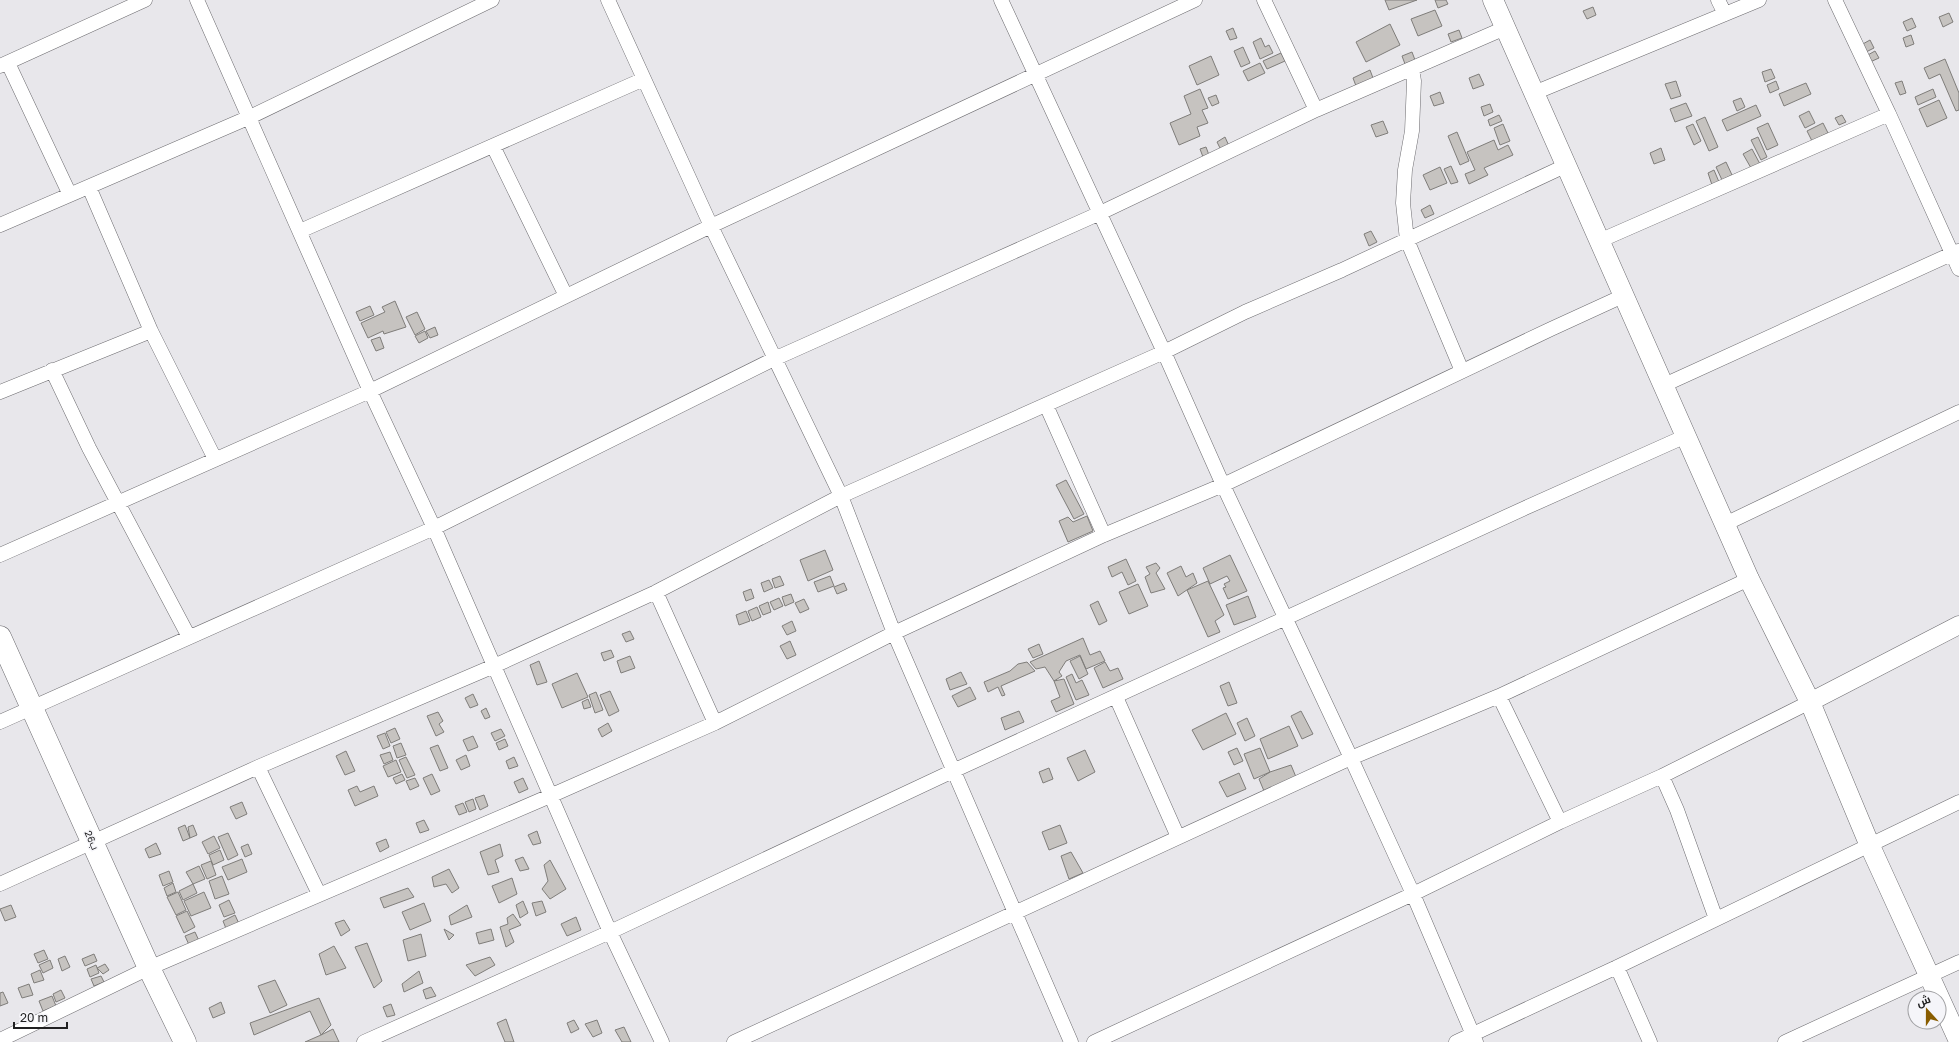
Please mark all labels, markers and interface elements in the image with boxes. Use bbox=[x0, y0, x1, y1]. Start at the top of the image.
street label: 26ب bbox=[82, 829, 102, 852]
north arrow bbox=[1907, 990, 1947, 1030]
text: ش bbox=[1914, 992, 1933, 1010]
scale bar bbox=[14, 1004, 67, 1030]
text: 20 m bbox=[20, 1010, 48, 1025]

